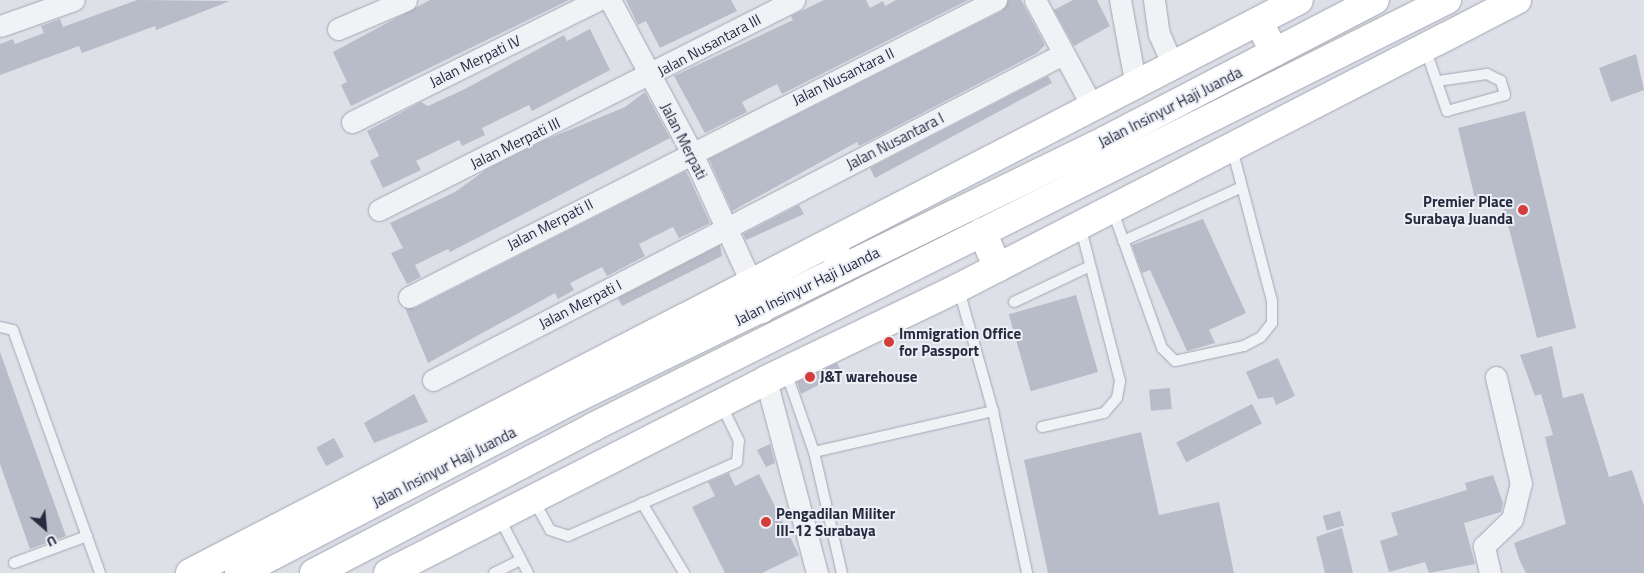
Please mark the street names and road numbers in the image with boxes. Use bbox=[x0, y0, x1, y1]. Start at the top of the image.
street label: Jalan Nusantara III bbox=[654, 10, 764, 80]
street label: Jalan Merpati IV bbox=[426, 31, 524, 91]
street label: Jalan Nusantara II bbox=[789, 44, 897, 108]
street label: Jalan Insinyur Haji Juanda bbox=[1095, 63, 1245, 151]
street label: Jalan Merpati bbox=[657, 100, 711, 182]
street label: Jalan Nusantara I bbox=[843, 109, 947, 173]
street label: Jalan Merpati III bbox=[467, 113, 563, 173]
street label: Jalan Merpati II bbox=[504, 195, 596, 253]
street label: Jalan Insinyur Haji Juanda bbox=[732, 243, 882, 329]
street label: Jalan Merpati I bbox=[536, 275, 624, 333]
street label: Jalan Insinyur Haji Juanda bbox=[369, 423, 519, 511]

